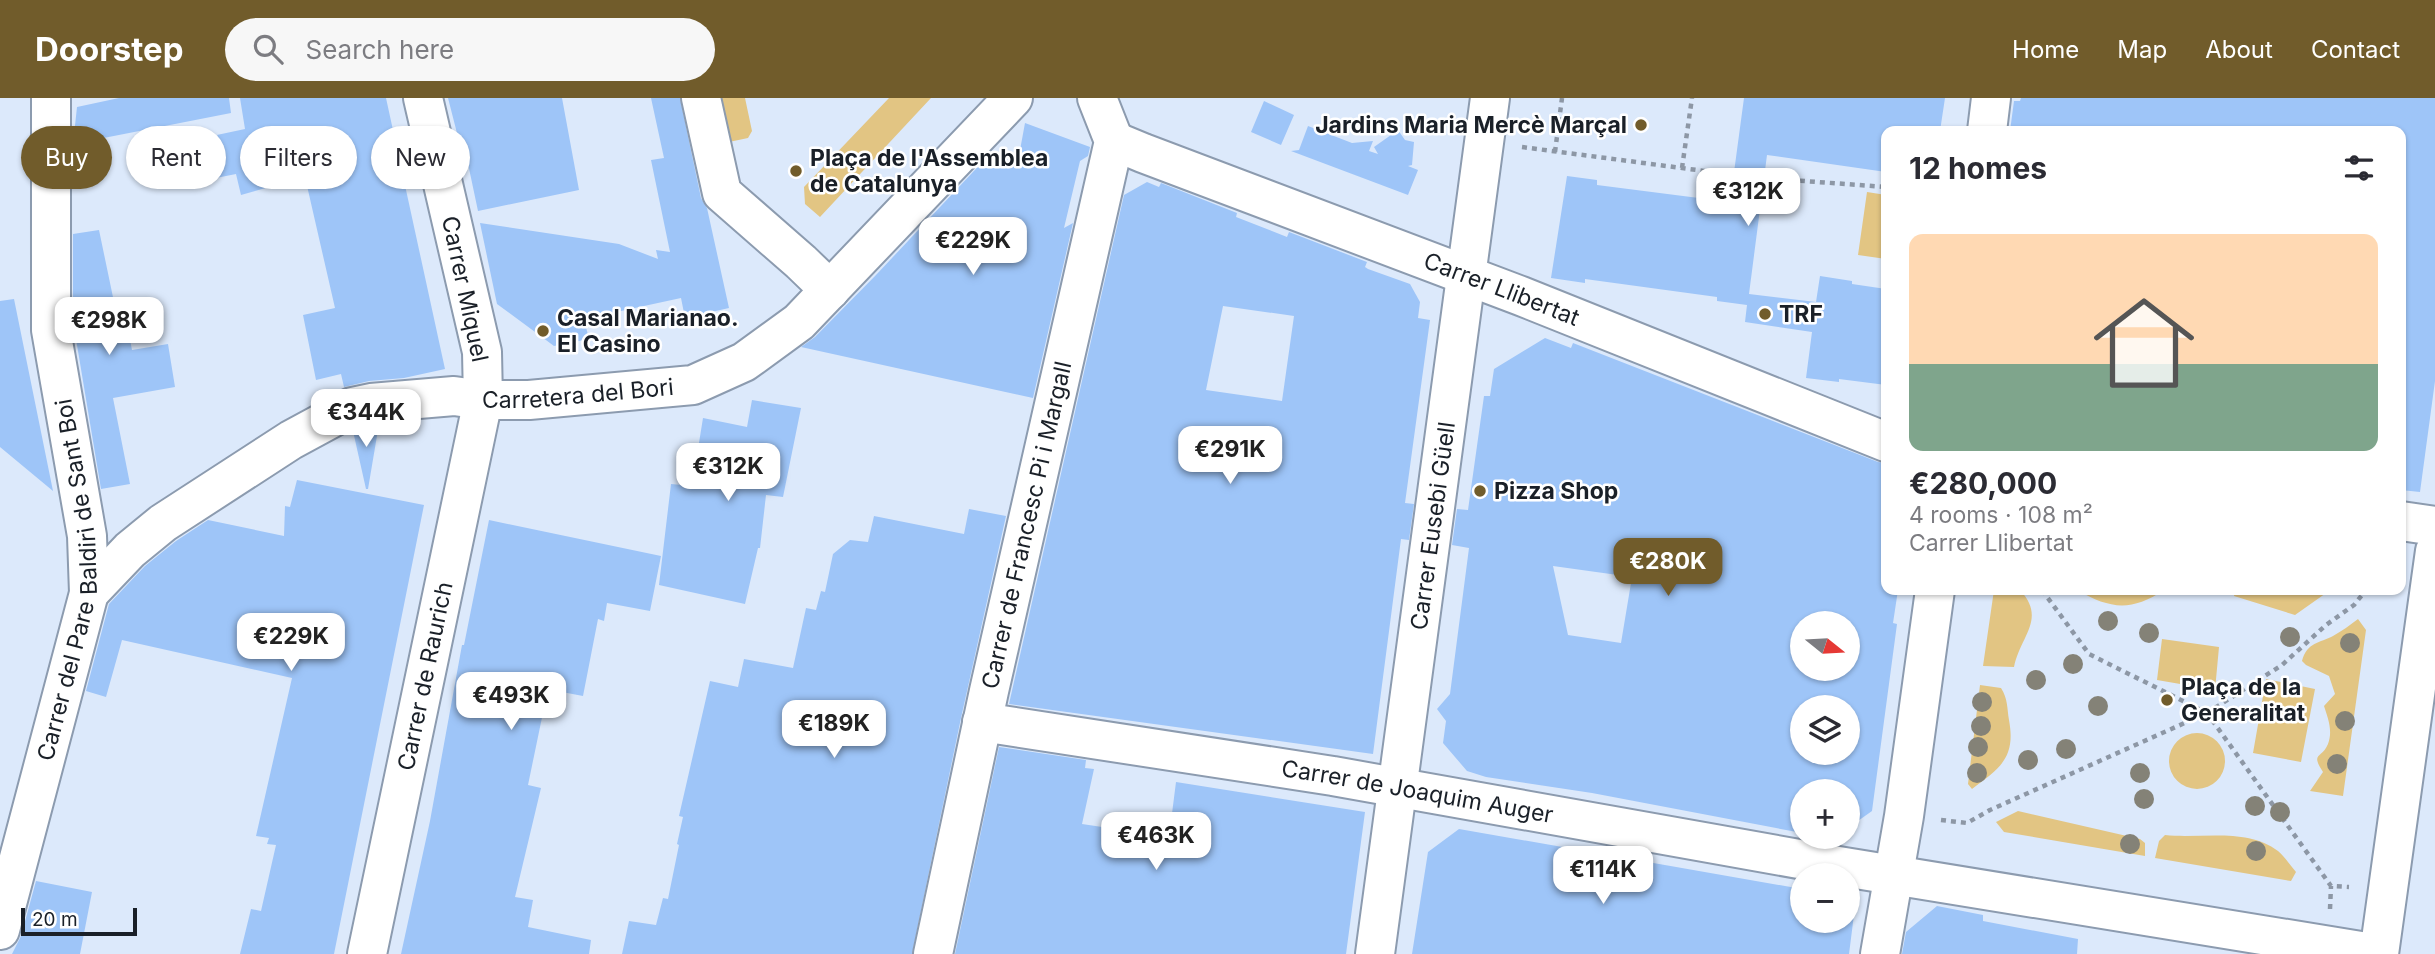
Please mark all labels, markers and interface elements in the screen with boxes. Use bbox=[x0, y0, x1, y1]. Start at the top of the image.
search box bbox=[225, 18, 715, 81]
text: Doorstep bbox=[35, 29, 183, 69]
icon: search bbox=[249, 30, 287, 68]
text: Search here bbox=[305, 34, 454, 65]
text: Home bbox=[2012, 35, 2079, 64]
text: Map bbox=[2117, 35, 2167, 64]
text: About bbox=[2205, 35, 2273, 64]
text: Contact bbox=[2311, 35, 2400, 64]
place label: Jardins Maria Mercè Marçal bbox=[1315, 111, 1627, 139]
marker: Jardins Maria Mercè Marçal bbox=[1633, 117, 1649, 133]
chip: Buy bbox=[21, 126, 112, 189]
chip: Rent bbox=[126, 126, 226, 189]
chip: Filters bbox=[240, 126, 357, 189]
chip: New bbox=[371, 126, 470, 189]
place label: Plaça de l'Assemblea de Catalunya bbox=[810, 144, 1048, 198]
icon: filters bbox=[2340, 149, 2378, 187]
text: 12 homes bbox=[1909, 150, 2047, 186]
marker: Plaça de l'Assemblea de Catalunya bbox=[788, 163, 804, 179]
pin: €312K bbox=[1699, 169, 1797, 228]
text: €312K bbox=[1712, 177, 1784, 205]
street label: Carrer Miquel bbox=[436, 213, 494, 365]
pin: €229K bbox=[924, 218, 1022, 277]
text: €229K bbox=[935, 226, 1011, 254]
street label: Carrer Llibertat bbox=[1420, 247, 1584, 332]
icon: home bbox=[2081, 280, 2207, 406]
pin: €298K bbox=[60, 298, 158, 357]
place label: TRF bbox=[1779, 300, 1823, 328]
place label: Casal Marianao. El Casino bbox=[557, 304, 739, 358]
text: €298K bbox=[71, 306, 147, 334]
marker: TRF bbox=[1757, 306, 1773, 322]
marker: Casal Marianao. El Casino bbox=[535, 323, 551, 339]
street label: Carrer de Francesc Pi i Margall bbox=[976, 359, 1077, 692]
street label: Carretera del Bori bbox=[482, 373, 675, 414]
pin: €344K bbox=[317, 390, 415, 449]
street label: Carrer del Pare Baldiri de Sant Boi bbox=[31, 397, 103, 764]
text: €344K bbox=[327, 398, 405, 426]
street label: Carrer Eusebi Güell bbox=[1405, 420, 1461, 632]
pin: €291K bbox=[1181, 426, 1279, 486]
text: €291K bbox=[1194, 435, 1266, 463]
pin: €312K bbox=[679, 444, 777, 503]
text: €312K bbox=[692, 452, 764, 480]
text: €280,000 bbox=[1909, 465, 2057, 501]
place label: Pizza Shop bbox=[1494, 477, 1618, 505]
marker: Pizza Shop bbox=[1472, 483, 1488, 499]
text: 4 rooms · 108 m² bbox=[1909, 501, 2093, 529]
text: Carrer Llibertat bbox=[1909, 529, 2073, 557]
pin: €280K bbox=[1619, 538, 1717, 598]
text: €280K bbox=[1629, 547, 1707, 575]
street label: Carrer de Raurich bbox=[392, 579, 459, 773]
north arrow bbox=[1790, 611, 1860, 681]
map controls bbox=[1790, 611, 1860, 933]
pin: €229K bbox=[242, 614, 340, 673]
text: €229K bbox=[253, 622, 329, 650]
pin: €493K bbox=[462, 672, 560, 732]
place label: Plaça de la Generalitat bbox=[2181, 673, 2306, 727]
text: €493K bbox=[472, 681, 550, 709]
marker: Plaça de la Generalitat bbox=[2159, 692, 2175, 708]
button: layers bbox=[1790, 695, 1860, 765]
pin: €189K bbox=[785, 700, 883, 760]
text: €189K bbox=[798, 709, 870, 737]
street label: Carrer de Joaquim Auger bbox=[1280, 754, 1556, 829]
button: + bbox=[1790, 779, 1860, 849]
pin: €463K bbox=[1107, 812, 1205, 872]
text: €463K bbox=[1117, 821, 1195, 849]
pin: €114K bbox=[1554, 846, 1652, 906]
text: €114K bbox=[1569, 855, 1637, 883]
button: − bbox=[1790, 863, 1860, 933]
scale bar bbox=[21, 905, 136, 937]
text: 20 m bbox=[32, 908, 78, 931]

